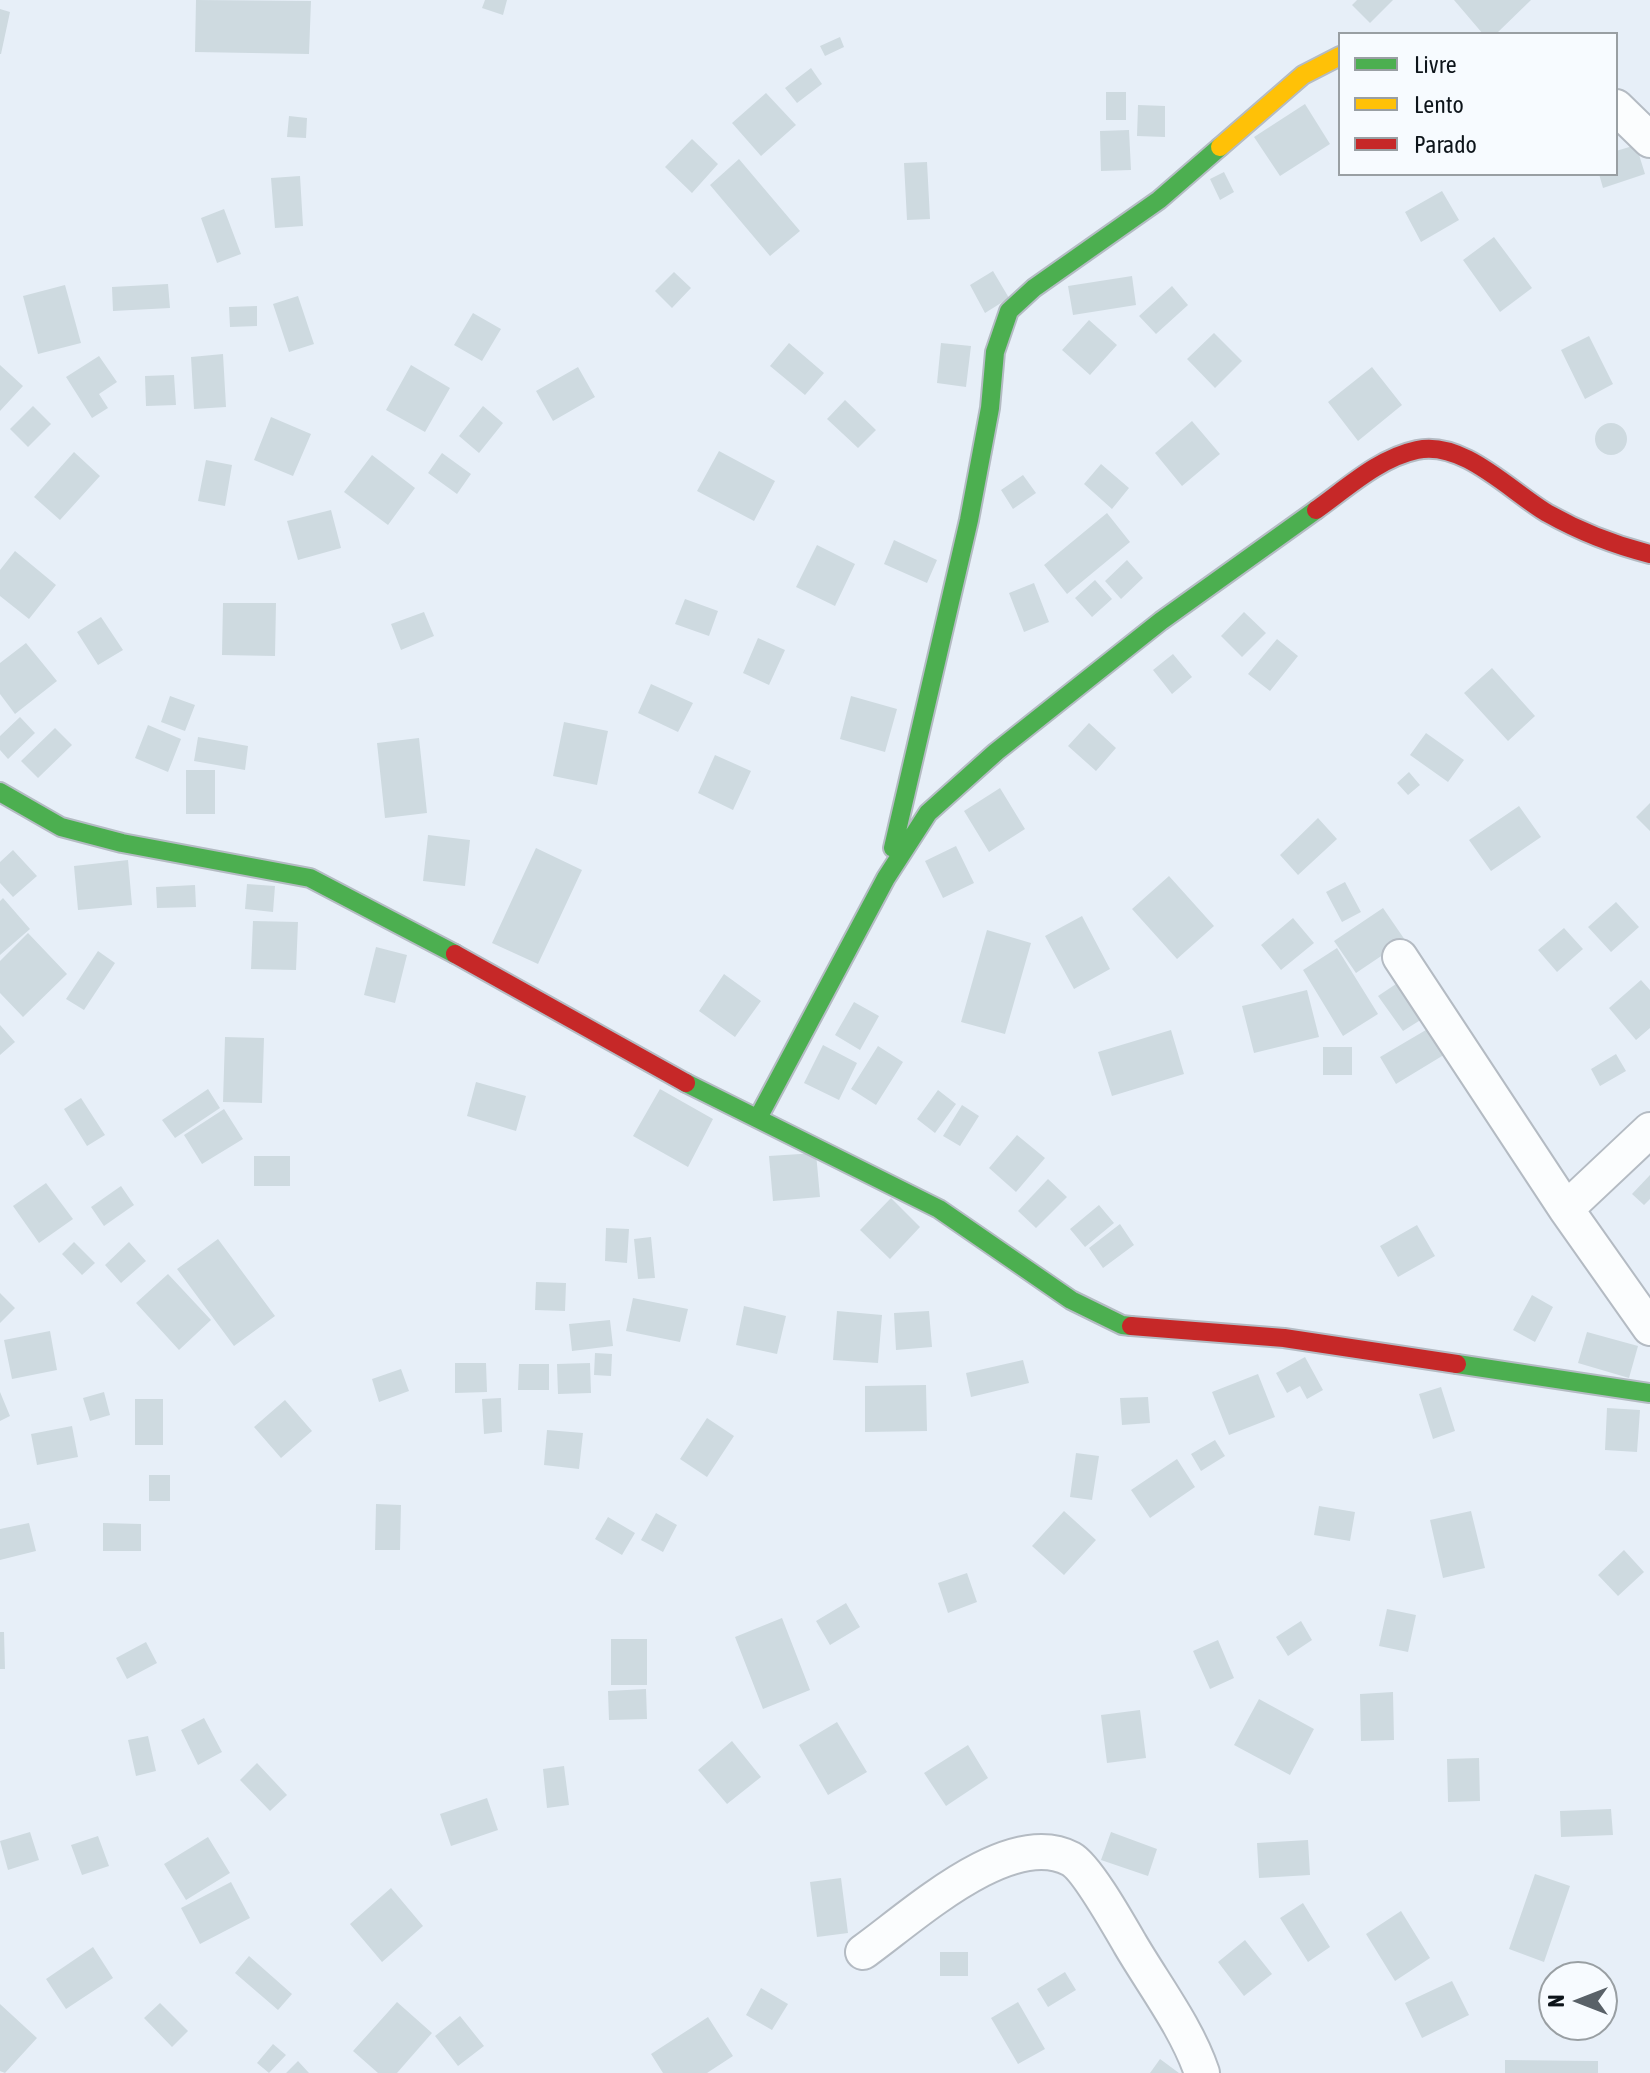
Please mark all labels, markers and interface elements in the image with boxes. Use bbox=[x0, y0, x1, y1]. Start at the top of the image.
legend bbox=[1338, 32, 1618, 176]
text: Livre bbox=[1414, 51, 1457, 78]
text: Lento bbox=[1414, 91, 1464, 118]
text: Parado bbox=[1414, 131, 1477, 158]
north arrow bbox=[1538, 1961, 1618, 2041]
text: N bbox=[1543, 1995, 1569, 2008]

